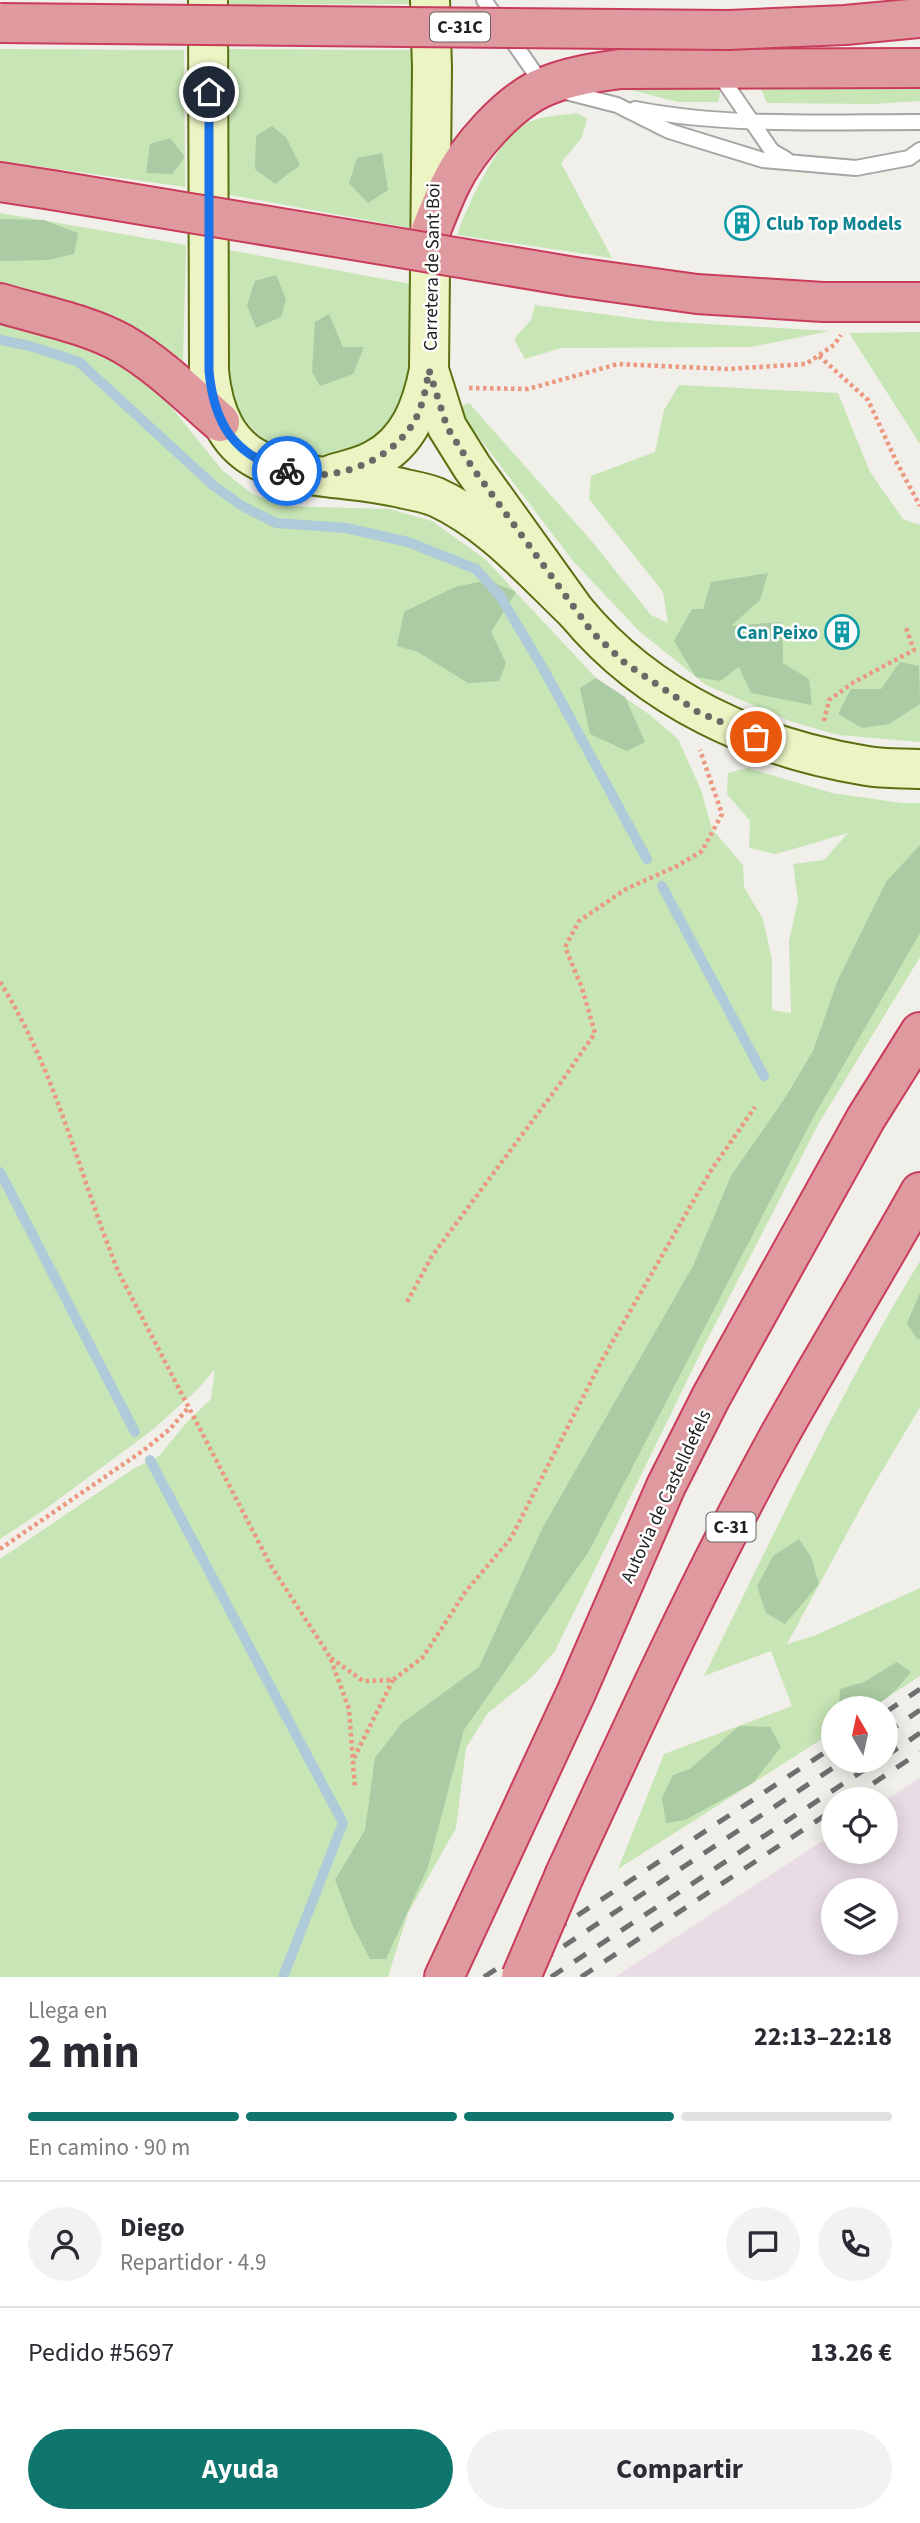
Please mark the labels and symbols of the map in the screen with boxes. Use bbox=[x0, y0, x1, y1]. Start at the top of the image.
road number: C-31C bbox=[430, 12, 490, 42]
pin bbox=[179, 62, 239, 122]
street label: Carretera de Sant Boi bbox=[418, 183, 447, 351]
building icon: Club Top Models bbox=[723, 204, 761, 242]
place label: Club Top Models bbox=[766, 211, 902, 238]
courier bbox=[252, 436, 322, 506]
building icon: Can Peixo bbox=[823, 613, 861, 651]
place label: Can Peixo bbox=[736, 620, 818, 647]
pin bbox=[726, 707, 786, 767]
street label: Autovia de Castelldefels bbox=[614, 1406, 718, 1588]
road number: C-31 bbox=[706, 1512, 756, 1542]
north arrow bbox=[821, 1696, 898, 1773]

